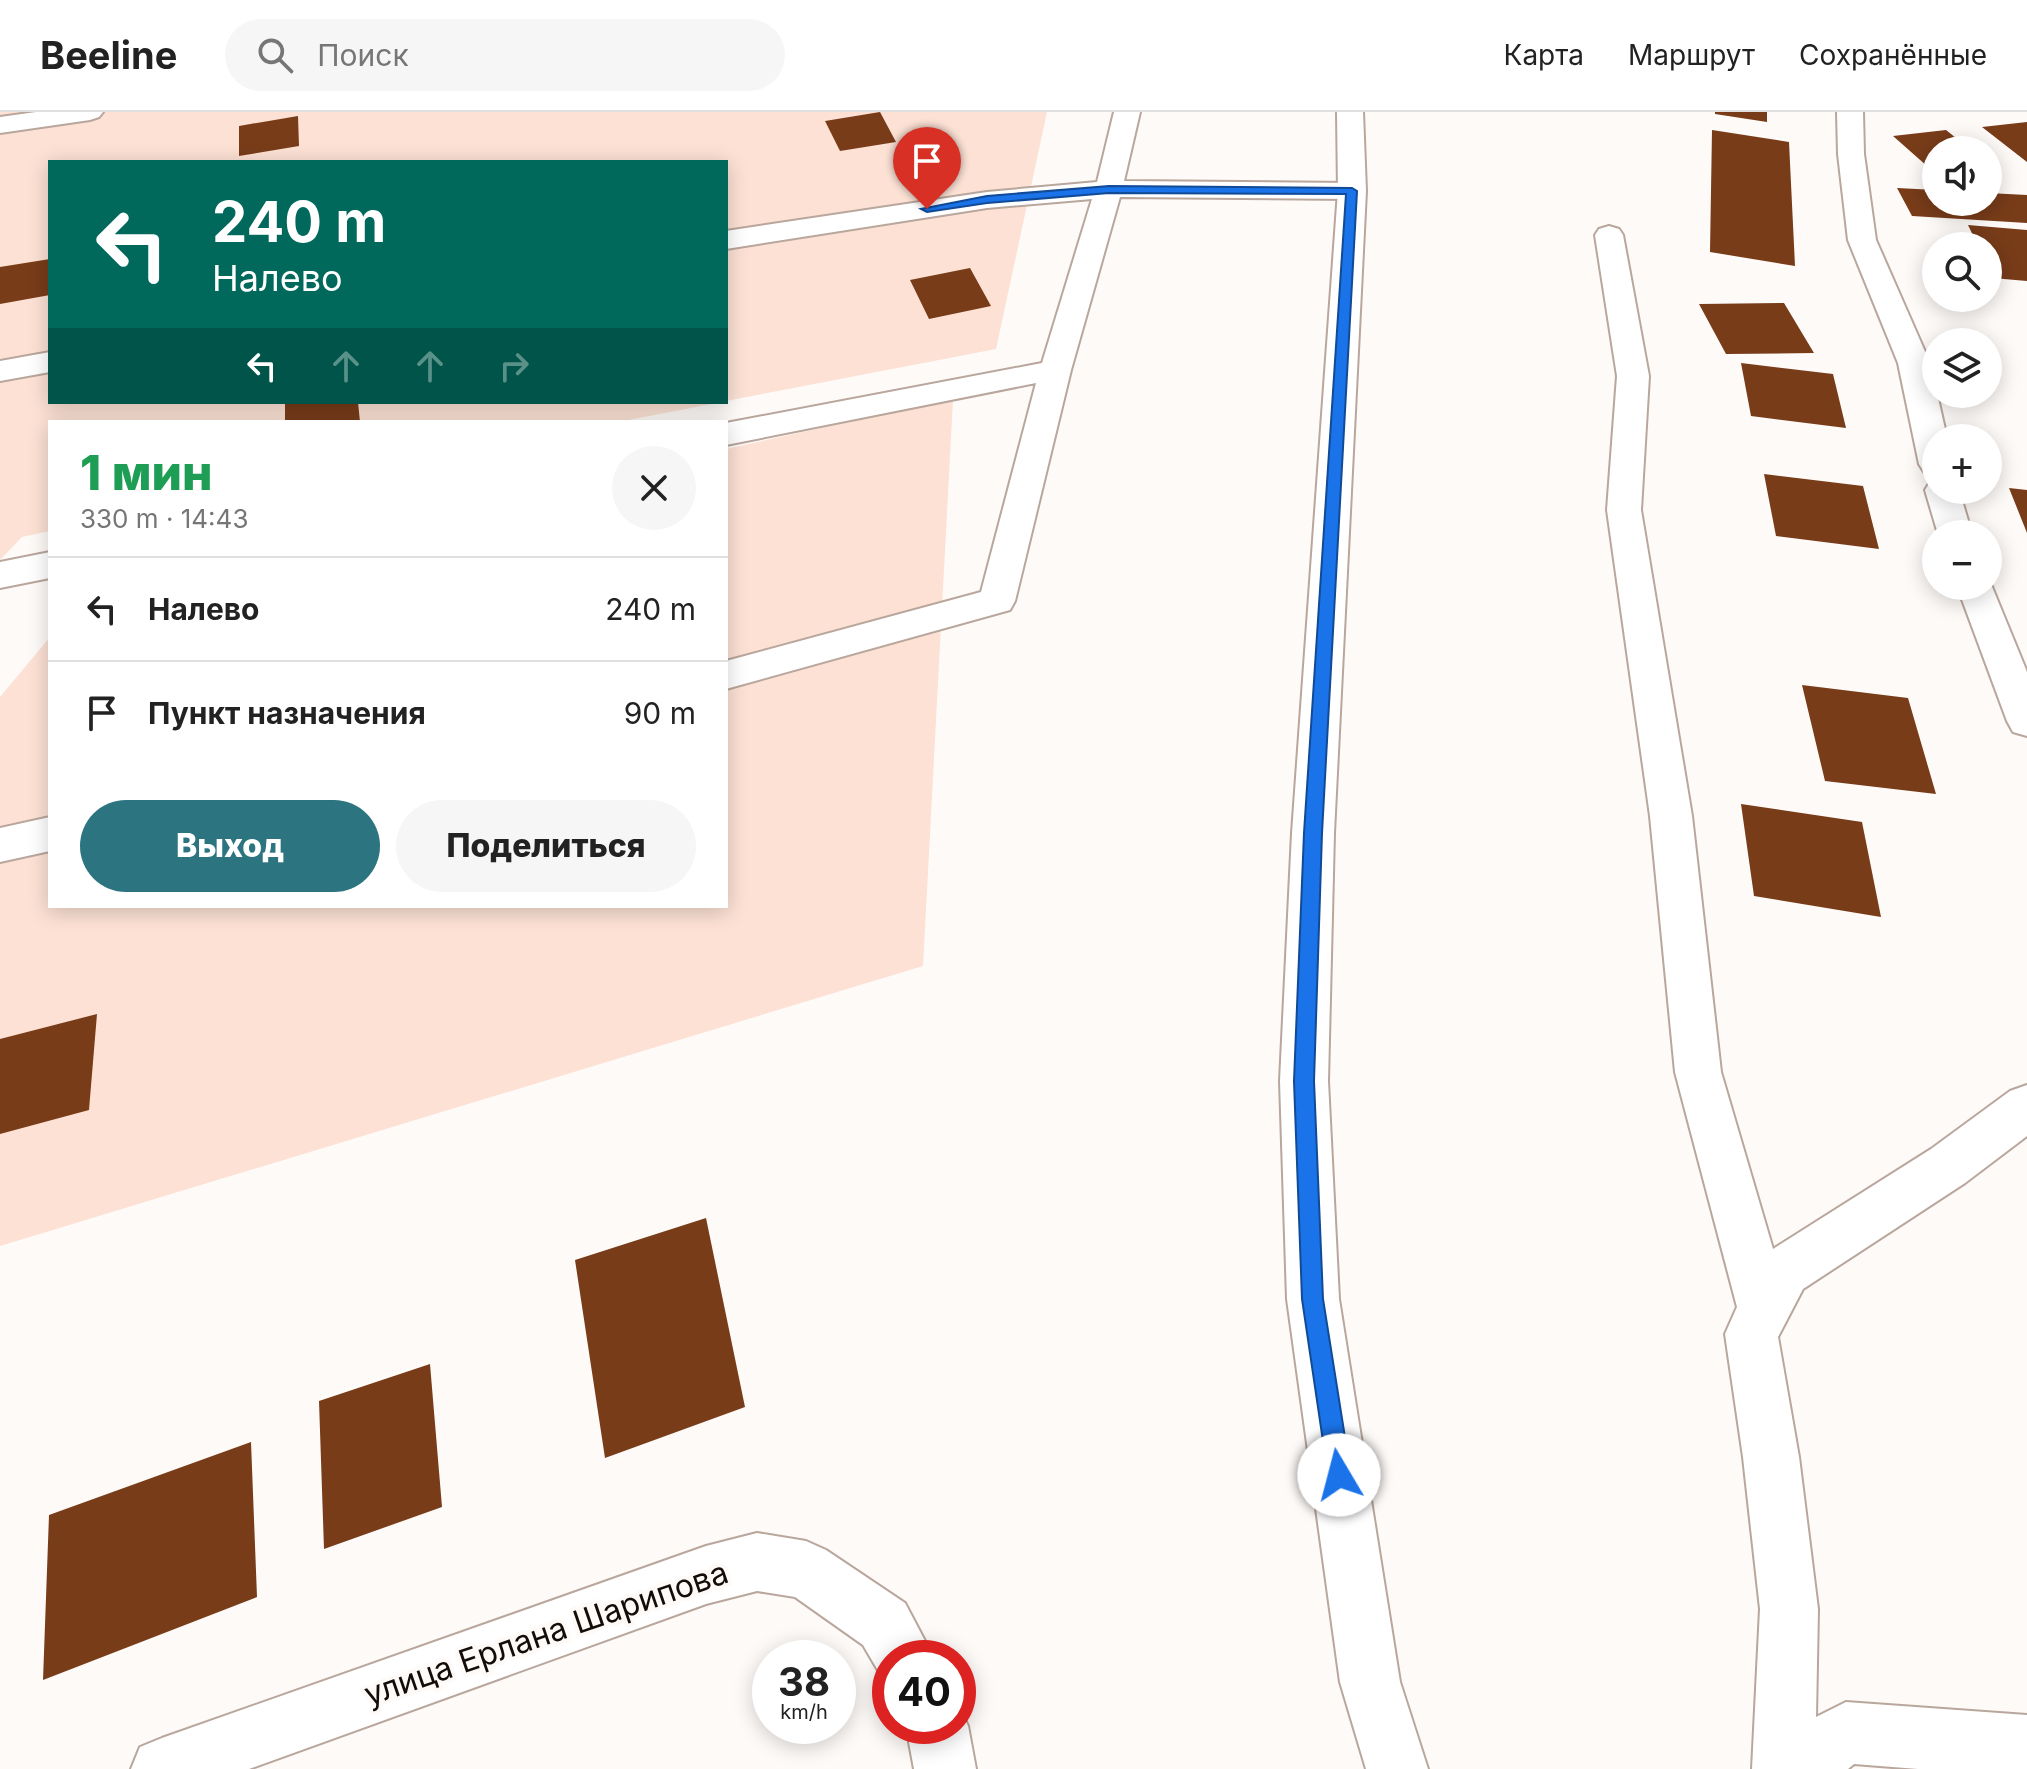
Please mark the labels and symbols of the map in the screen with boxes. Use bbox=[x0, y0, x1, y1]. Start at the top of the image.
pin bbox=[893, 127, 961, 209]
position arrow bbox=[1297, 1433, 1381, 1517]
street label: улица Ерлана Шарипова bbox=[359, 1552, 733, 1714]
speed limit sign: 40 bbox=[872, 1640, 976, 1744]

